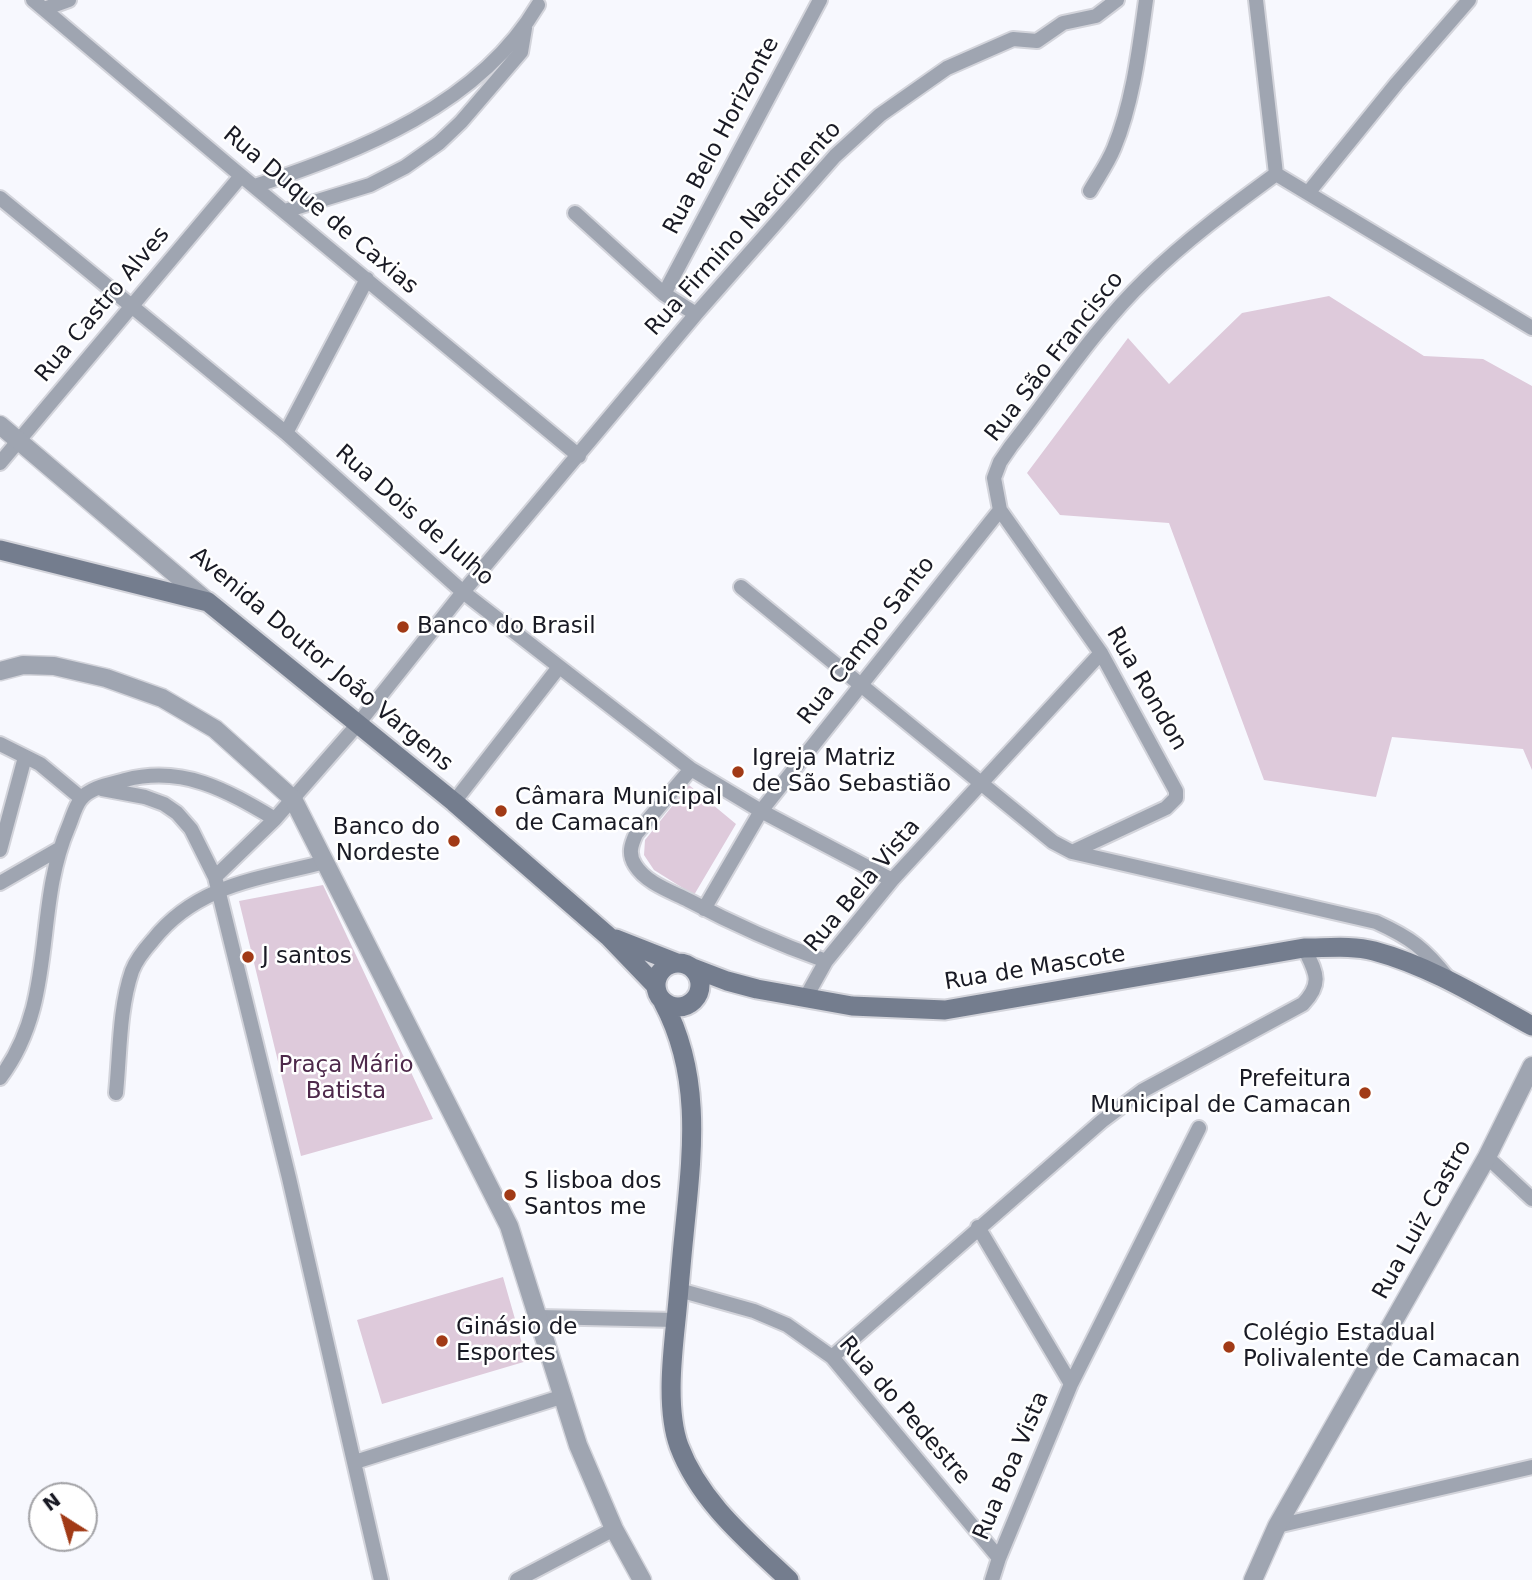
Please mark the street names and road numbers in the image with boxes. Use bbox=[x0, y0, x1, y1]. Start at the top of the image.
street label: Rua Belo Horizonte bbox=[658, 33, 786, 239]
street label: Rua Firmino Nascimento bbox=[640, 116, 848, 342]
street label: Rua Duque de Caxias bbox=[217, 121, 423, 301]
street label: Rua Castro Alves bbox=[30, 222, 176, 388]
street label: Rua São Francisco bbox=[980, 266, 1130, 448]
street label: Rua Dois de Julho bbox=[329, 440, 499, 592]
street label: Avenida Doutor João Vargens bbox=[184, 542, 458, 778]
street label: Rua Campo Santo bbox=[793, 551, 941, 731]
street label: Rua Rondon bbox=[1100, 622, 1192, 756]
street label: Rua Bela Vista bbox=[799, 814, 927, 958]
street label: Rua de Mascote bbox=[943, 941, 1127, 997]
street label: Rua Luiz Castro bbox=[1368, 1136, 1478, 1304]
street label: Rua do Pedestre bbox=[832, 1331, 976, 1491]
street label: Rua Boa Vista bbox=[968, 1387, 1056, 1545]

